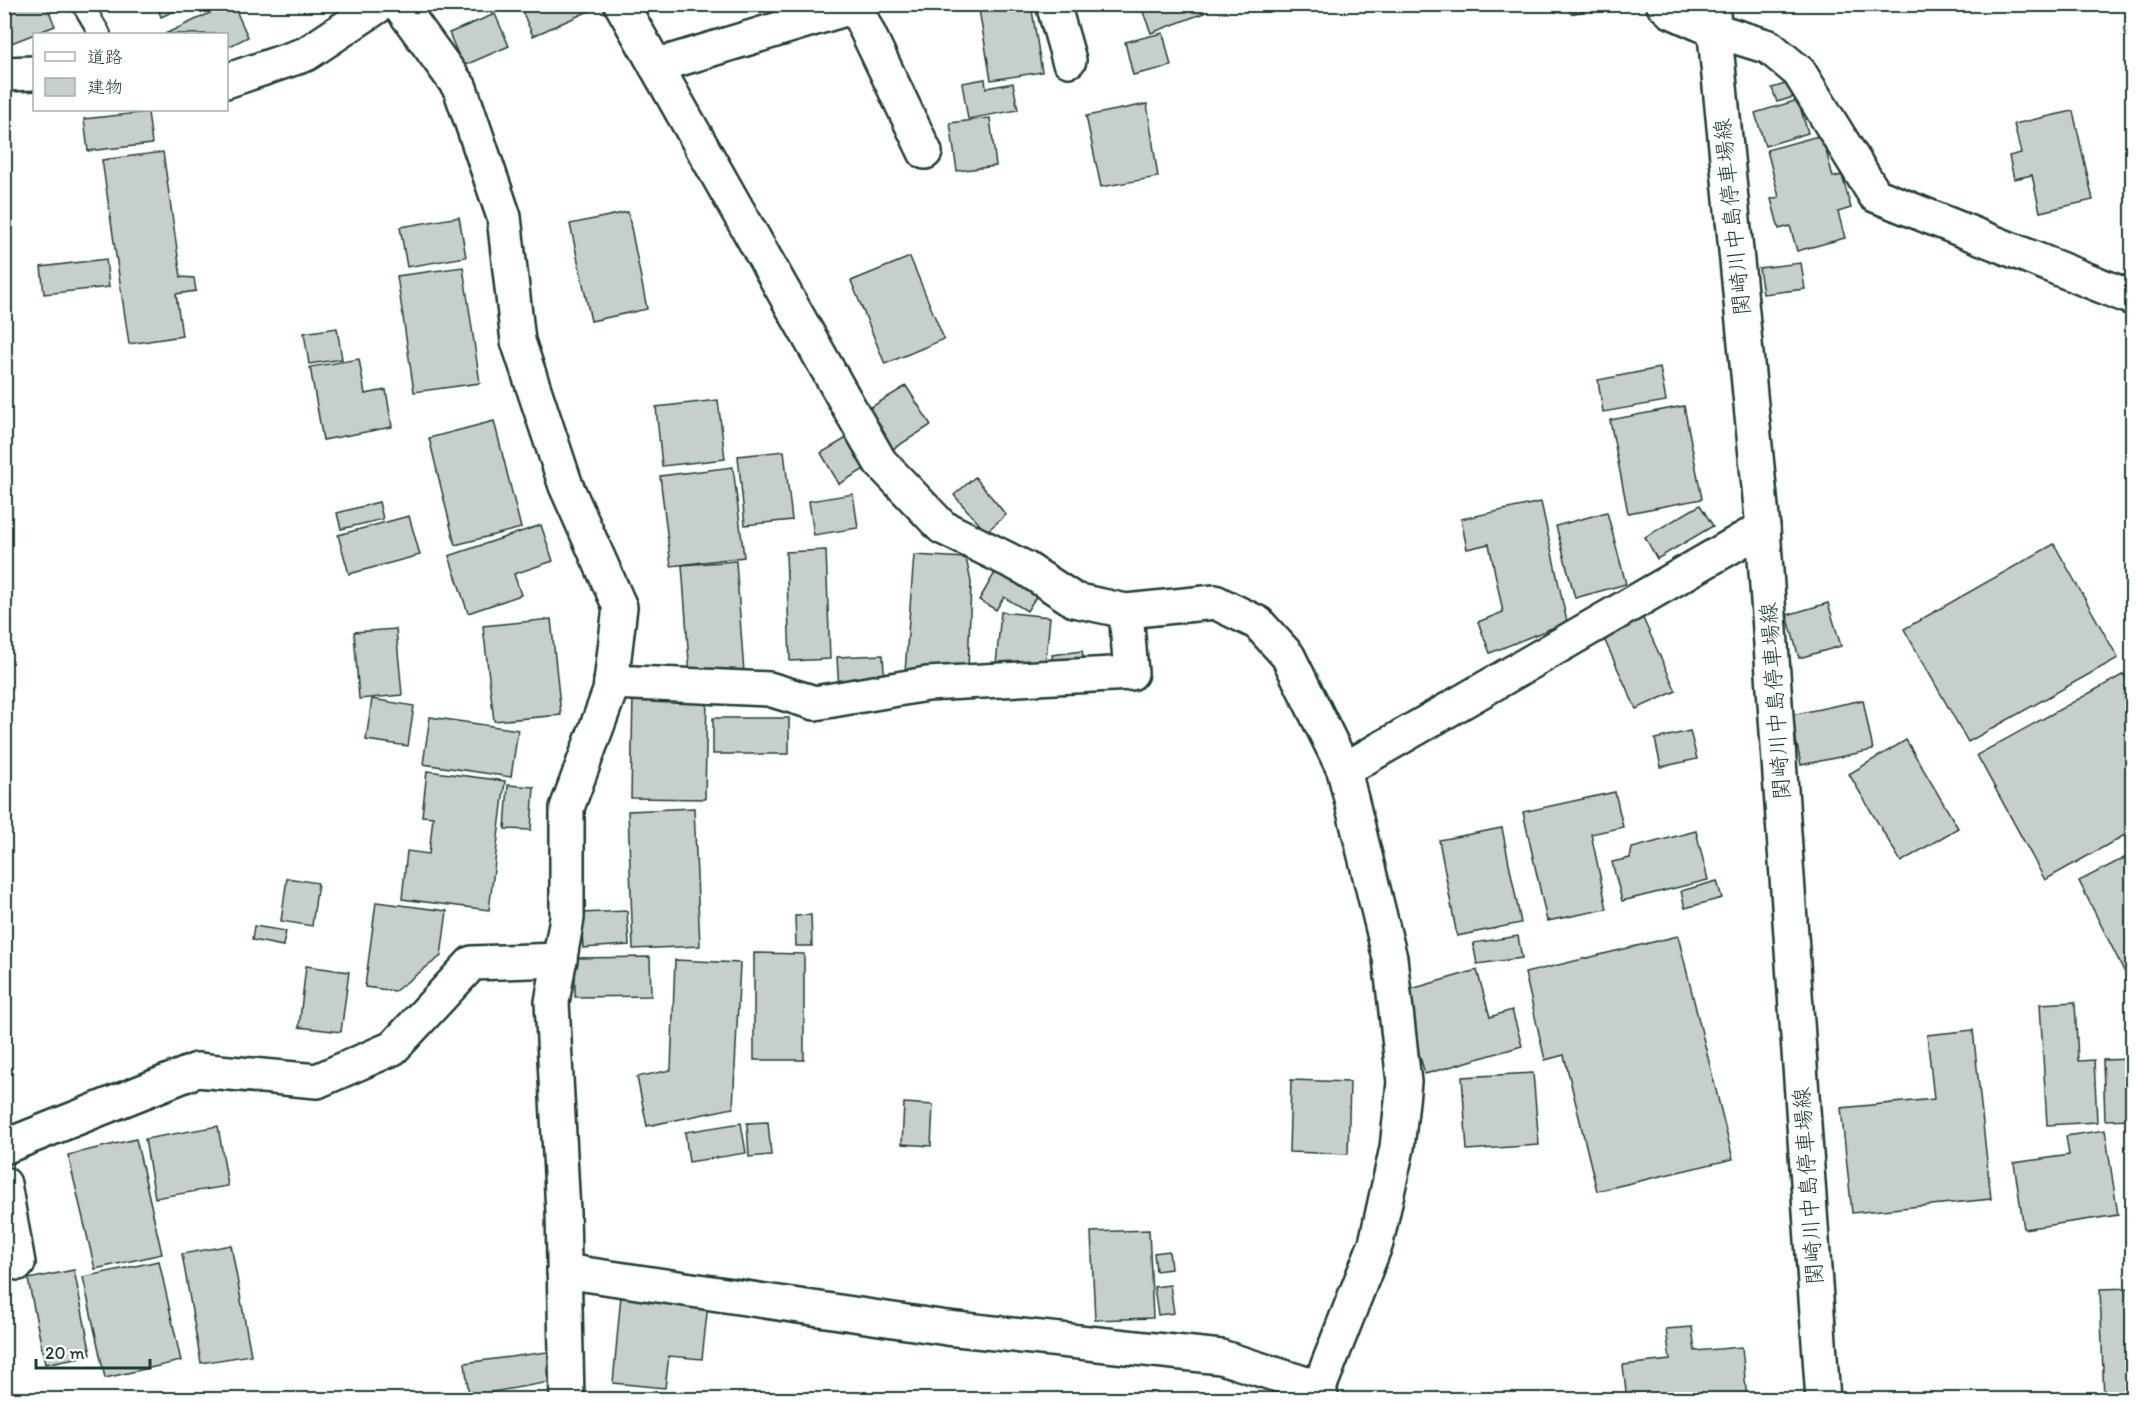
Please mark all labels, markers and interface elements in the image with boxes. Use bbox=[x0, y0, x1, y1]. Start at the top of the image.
legend bbox=[33, 33, 228, 111]
text: 道路 bbox=[87, 46, 123, 68]
text: 建物 bbox=[87, 76, 123, 98]
street label: 関崎川中島停車場線 bbox=[1708, 117, 1756, 317]
street label: 関崎川中島停車場線 bbox=[1755, 601, 1795, 801]
street label: 関崎川中島停車場線 bbox=[1788, 1086, 1828, 1286]
scale bar bbox=[36, 1332, 150, 1370]
text: 20 m bbox=[45, 1342, 85, 1364]

